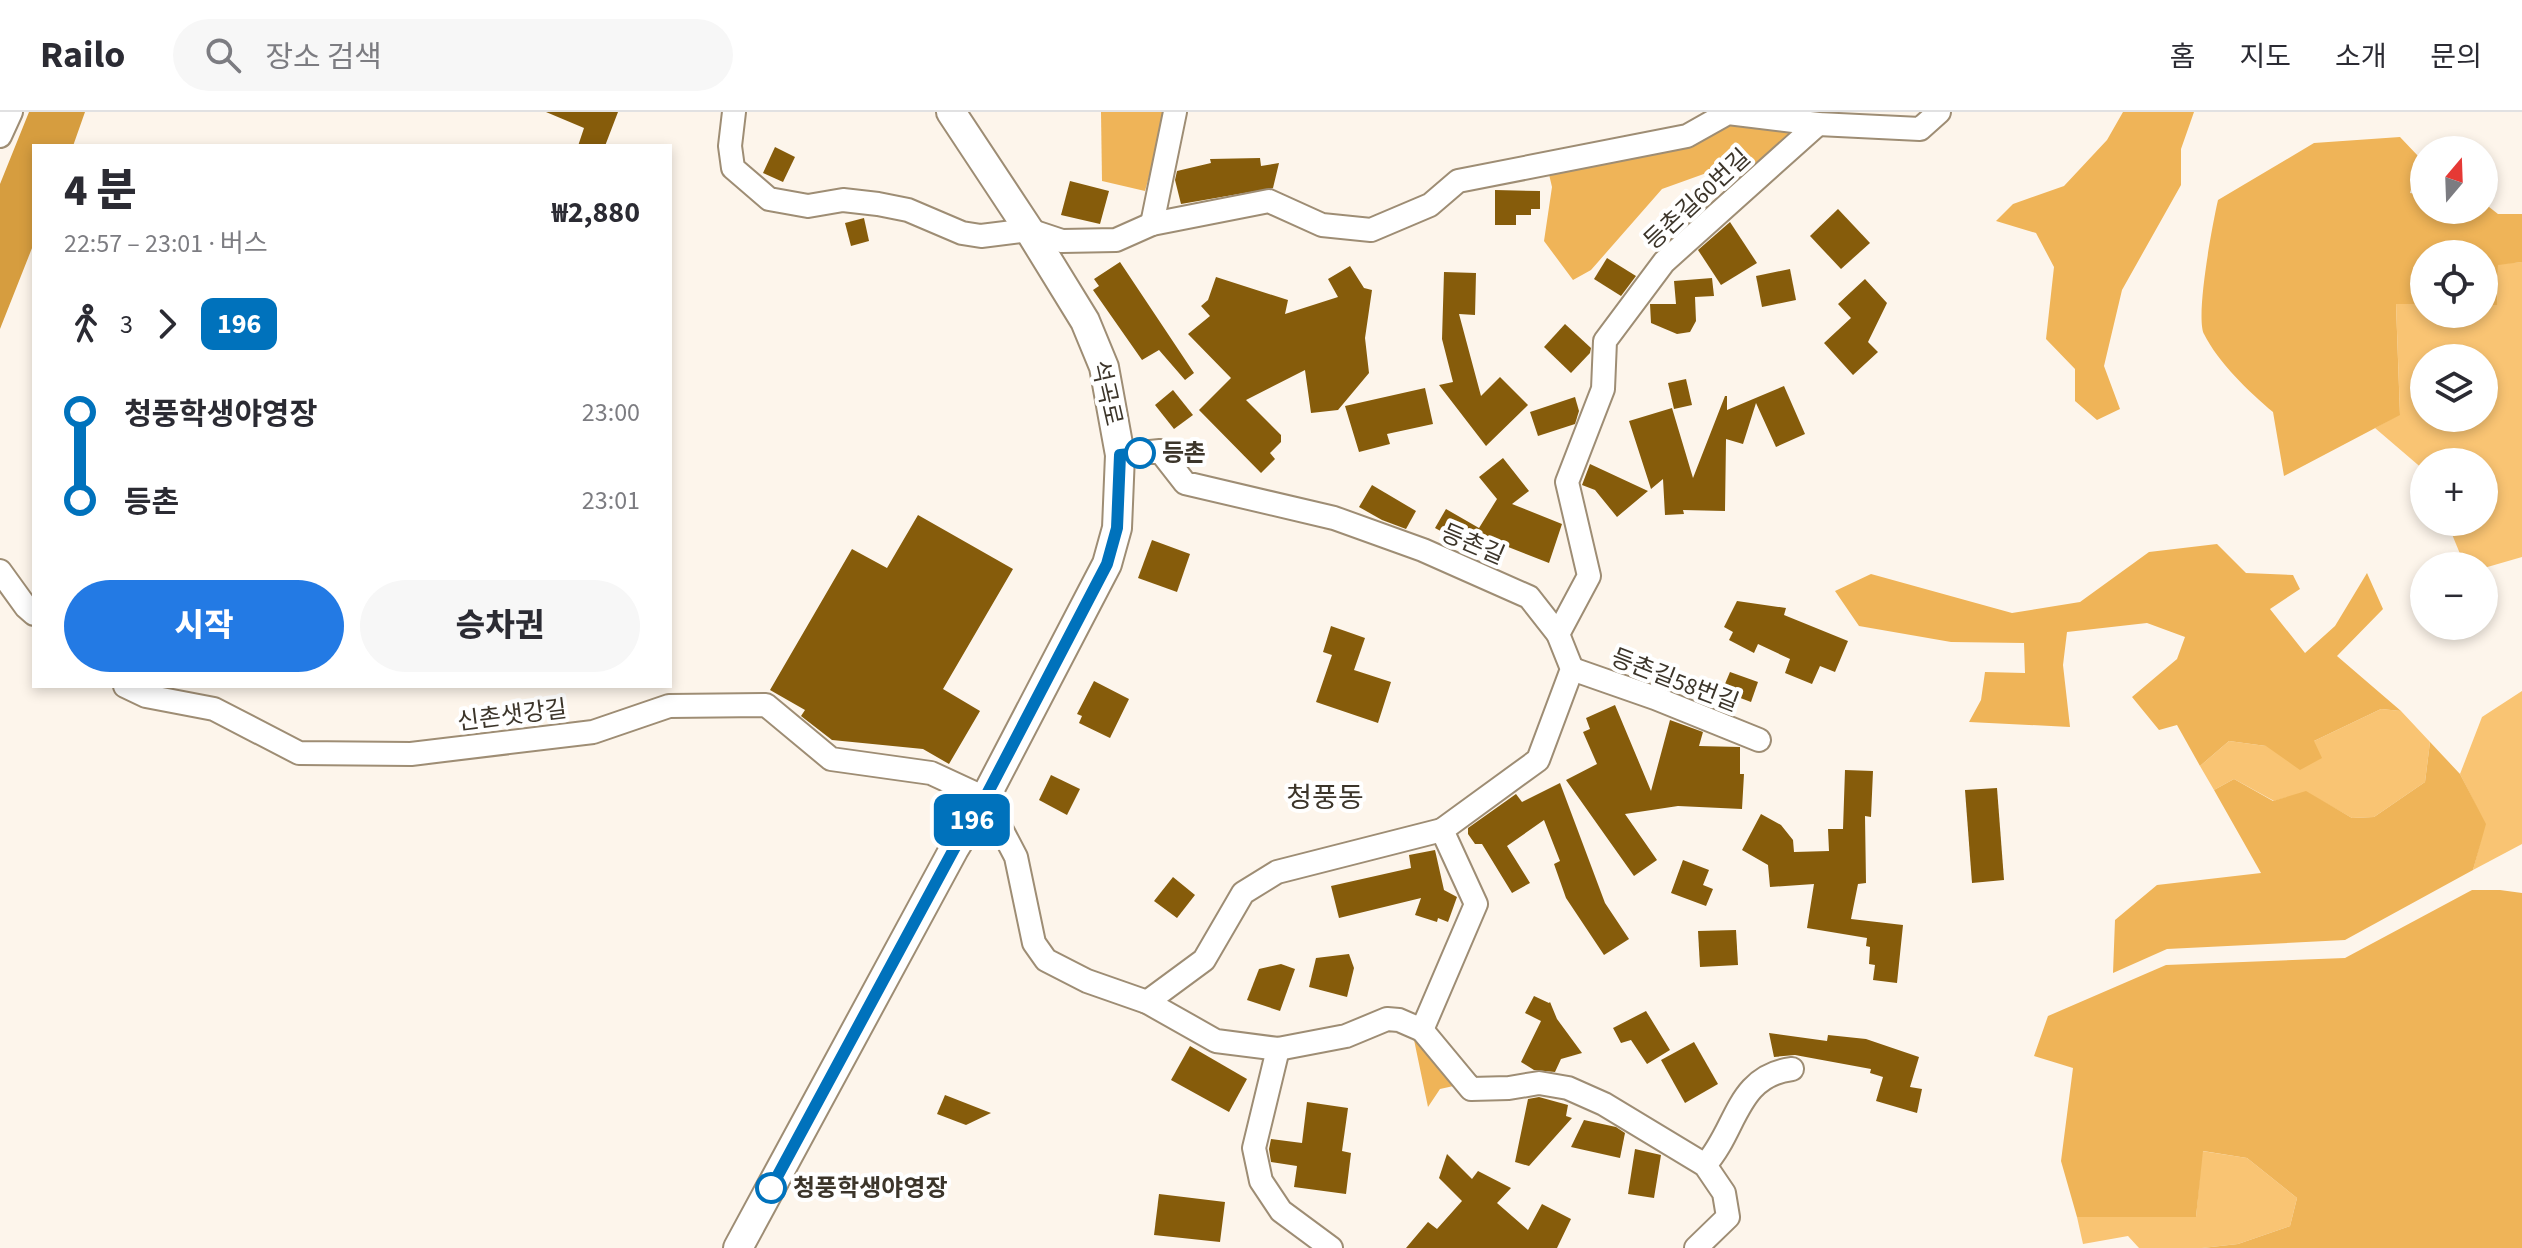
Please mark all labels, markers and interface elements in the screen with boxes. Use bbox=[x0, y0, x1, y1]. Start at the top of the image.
search box bbox=[173, 19, 733, 91]
text: Railo bbox=[40, 28, 125, 82]
icon: search bbox=[201, 33, 245, 77]
text: 장소 검색 bbox=[265, 36, 382, 79]
text: 홈 bbox=[2170, 37, 2195, 77]
text: 지도 bbox=[2239, 37, 2291, 77]
text: 소개 bbox=[2335, 37, 2386, 77]
text: 문의 bbox=[2430, 37, 2482, 77]
north arrow bbox=[2410, 136, 2498, 224]
map controls bbox=[2410, 136, 2498, 640]
street label: 등촌길60번길 bbox=[1636, 141, 1758, 258]
text: 4 분 bbox=[64, 160, 137, 223]
text: ₩2,880 bbox=[552, 191, 640, 234]
text: 22:57 – 23:01 · 버스 bbox=[64, 225, 268, 262]
button: locate bbox=[2410, 240, 2498, 328]
icon: walk bbox=[64, 302, 108, 346]
icon: forward bbox=[145, 302, 189, 346]
text: 196 bbox=[217, 304, 261, 344]
text: 3 bbox=[120, 306, 133, 343]
button: layers bbox=[2410, 344, 2498, 432]
street label: 석곡로 bbox=[1082, 357, 1131, 429]
text: 청풍학생야영장 bbox=[124, 393, 317, 436]
text: 23:00 bbox=[582, 394, 640, 431]
place label: 등촌 bbox=[1162, 436, 1206, 471]
marker: 등촌 bbox=[1125, 438, 1155, 468]
button: + bbox=[2410, 448, 2498, 536]
text: 등촌 bbox=[124, 481, 179, 524]
text: 23:01 bbox=[582, 482, 640, 519]
street label: 등촌길 bbox=[1435, 515, 1510, 574]
button: − bbox=[2410, 552, 2498, 640]
button: 시작 bbox=[64, 580, 344, 672]
button: 승차권 bbox=[360, 580, 640, 672]
street label: 등촌길58번길 bbox=[1606, 640, 1744, 721]
street label: 신촌샛강길 bbox=[455, 691, 569, 740]
district label: 청풍동 bbox=[1286, 778, 1364, 818]
line badge: 196 bbox=[926, 794, 1018, 846]
text: 196 bbox=[950, 800, 994, 840]
place label: 청풍학생야영장 bbox=[793, 1171, 948, 1206]
marker: 청풍학생야영장 bbox=[756, 1173, 786, 1203]

